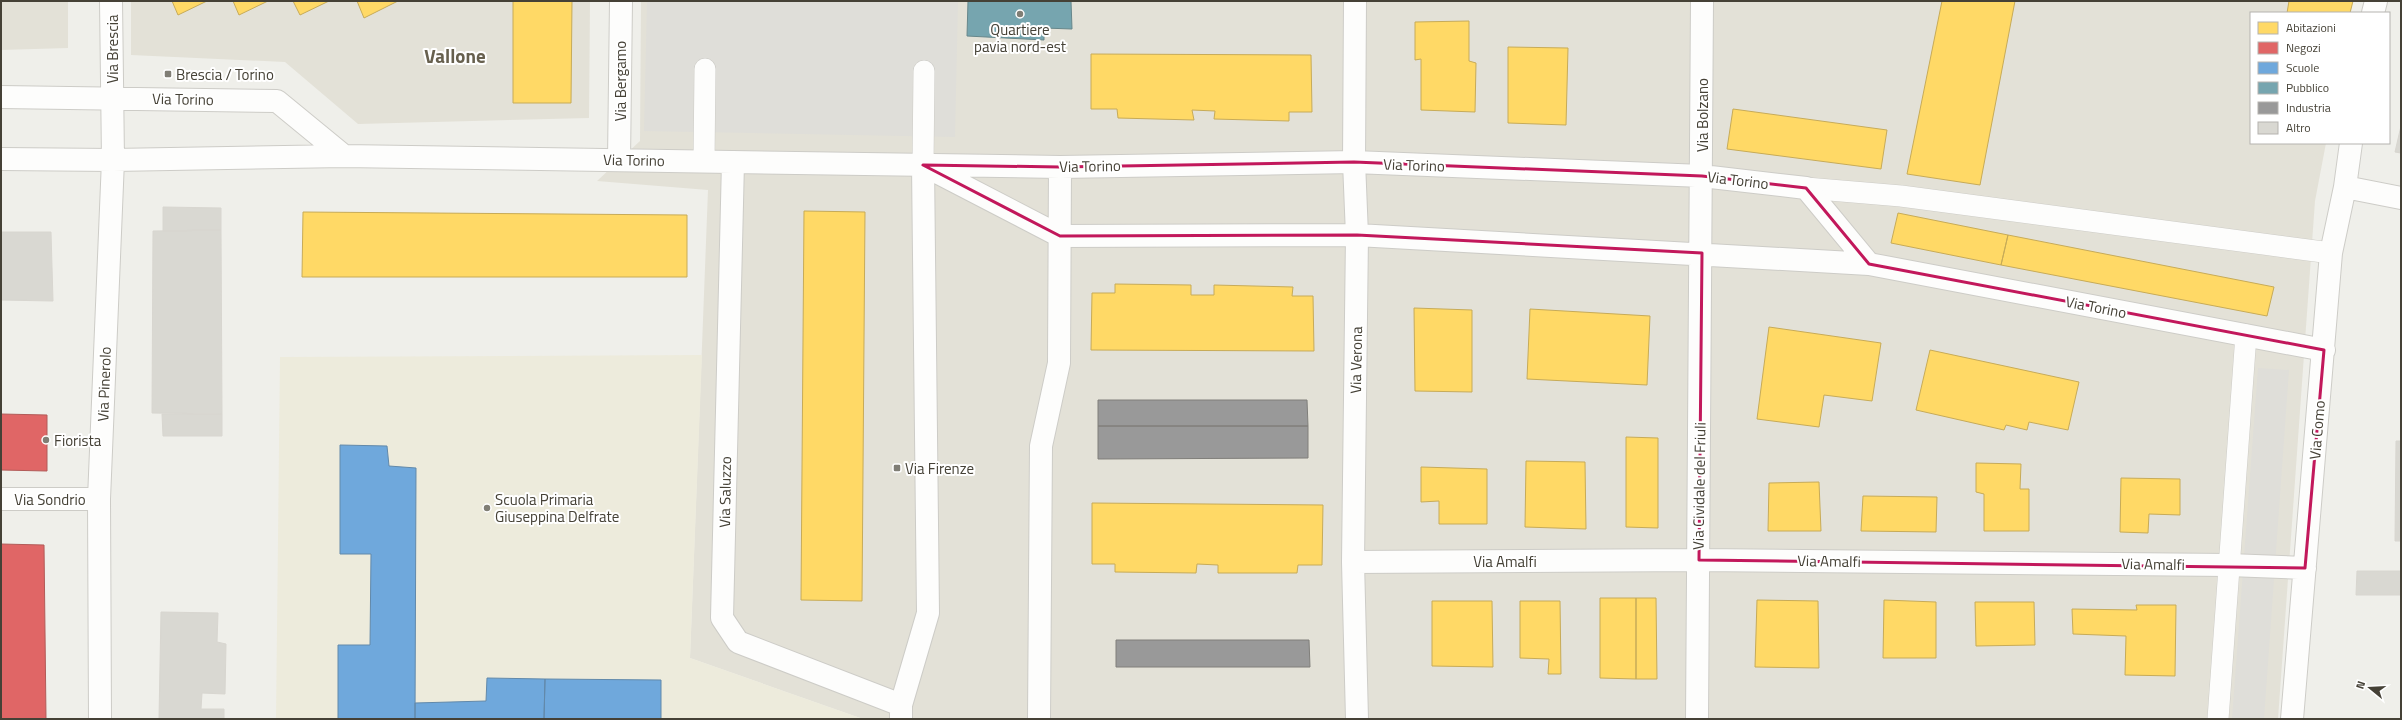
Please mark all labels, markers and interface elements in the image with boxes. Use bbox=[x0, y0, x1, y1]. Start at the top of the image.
marker: Quartiere pavia nord-est bbox=[1015, 9, 1025, 19]
legend bbox=[2250, 12, 2390, 144]
street label: Via Brescia bbox=[101, 14, 124, 84]
place label: Quartiere pavia nord-est bbox=[974, 18, 1067, 58]
text: Abitazioni bbox=[2286, 18, 2336, 37]
text: Negozi bbox=[2286, 38, 2321, 57]
district label: Vallone bbox=[424, 41, 486, 70]
street label: Via Bergamo bbox=[609, 41, 632, 121]
text: Scuole bbox=[2286, 58, 2319, 77]
place label: Brescia / Torino bbox=[176, 63, 274, 86]
marker: Brescia / Torino bbox=[163, 69, 173, 79]
street label: Via Bolzano bbox=[1691, 78, 1714, 152]
text: Pubblico bbox=[2286, 78, 2329, 97]
street label: Via Torino bbox=[152, 87, 214, 111]
text: Industria bbox=[2286, 98, 2331, 117]
text: Altro bbox=[2286, 118, 2311, 137]
street label: Via Torino bbox=[603, 148, 665, 172]
street label: Via Torino bbox=[1383, 152, 1445, 178]
street label: Via Torino bbox=[1059, 154, 1121, 178]
street label: Via Torino bbox=[1706, 165, 1770, 195]
street label: Via Torino bbox=[2064, 290, 2129, 324]
street label: Via Verona bbox=[1344, 326, 1368, 394]
street label: Via Pinerolo bbox=[91, 346, 117, 422]
street label: Via Como bbox=[2303, 399, 2331, 461]
street label: Via Cividale del Friuli bbox=[1686, 422, 1712, 550]
place label: Fiorista bbox=[54, 429, 102, 452]
marker: Fiorista bbox=[41, 435, 51, 445]
street label: Via Saluzzo bbox=[713, 456, 737, 528]
place label: Via Firenze bbox=[905, 457, 974, 480]
marker: Via Firenze bbox=[892, 463, 902, 473]
street label: Via Sondrio bbox=[14, 488, 86, 511]
place label: Scuola Primaria Giuseppina Delfrate bbox=[495, 488, 619, 528]
marker: Scuola Primaria Giuseppina Delfrate bbox=[482, 503, 492, 513]
street label: Via Amalfi bbox=[1797, 549, 1861, 573]
street label: Via Amalfi bbox=[1473, 550, 1537, 573]
street label: Via Amalfi bbox=[2121, 552, 2185, 576]
north arrow bbox=[2350, 668, 2390, 708]
text: N bbox=[2352, 679, 2369, 691]

